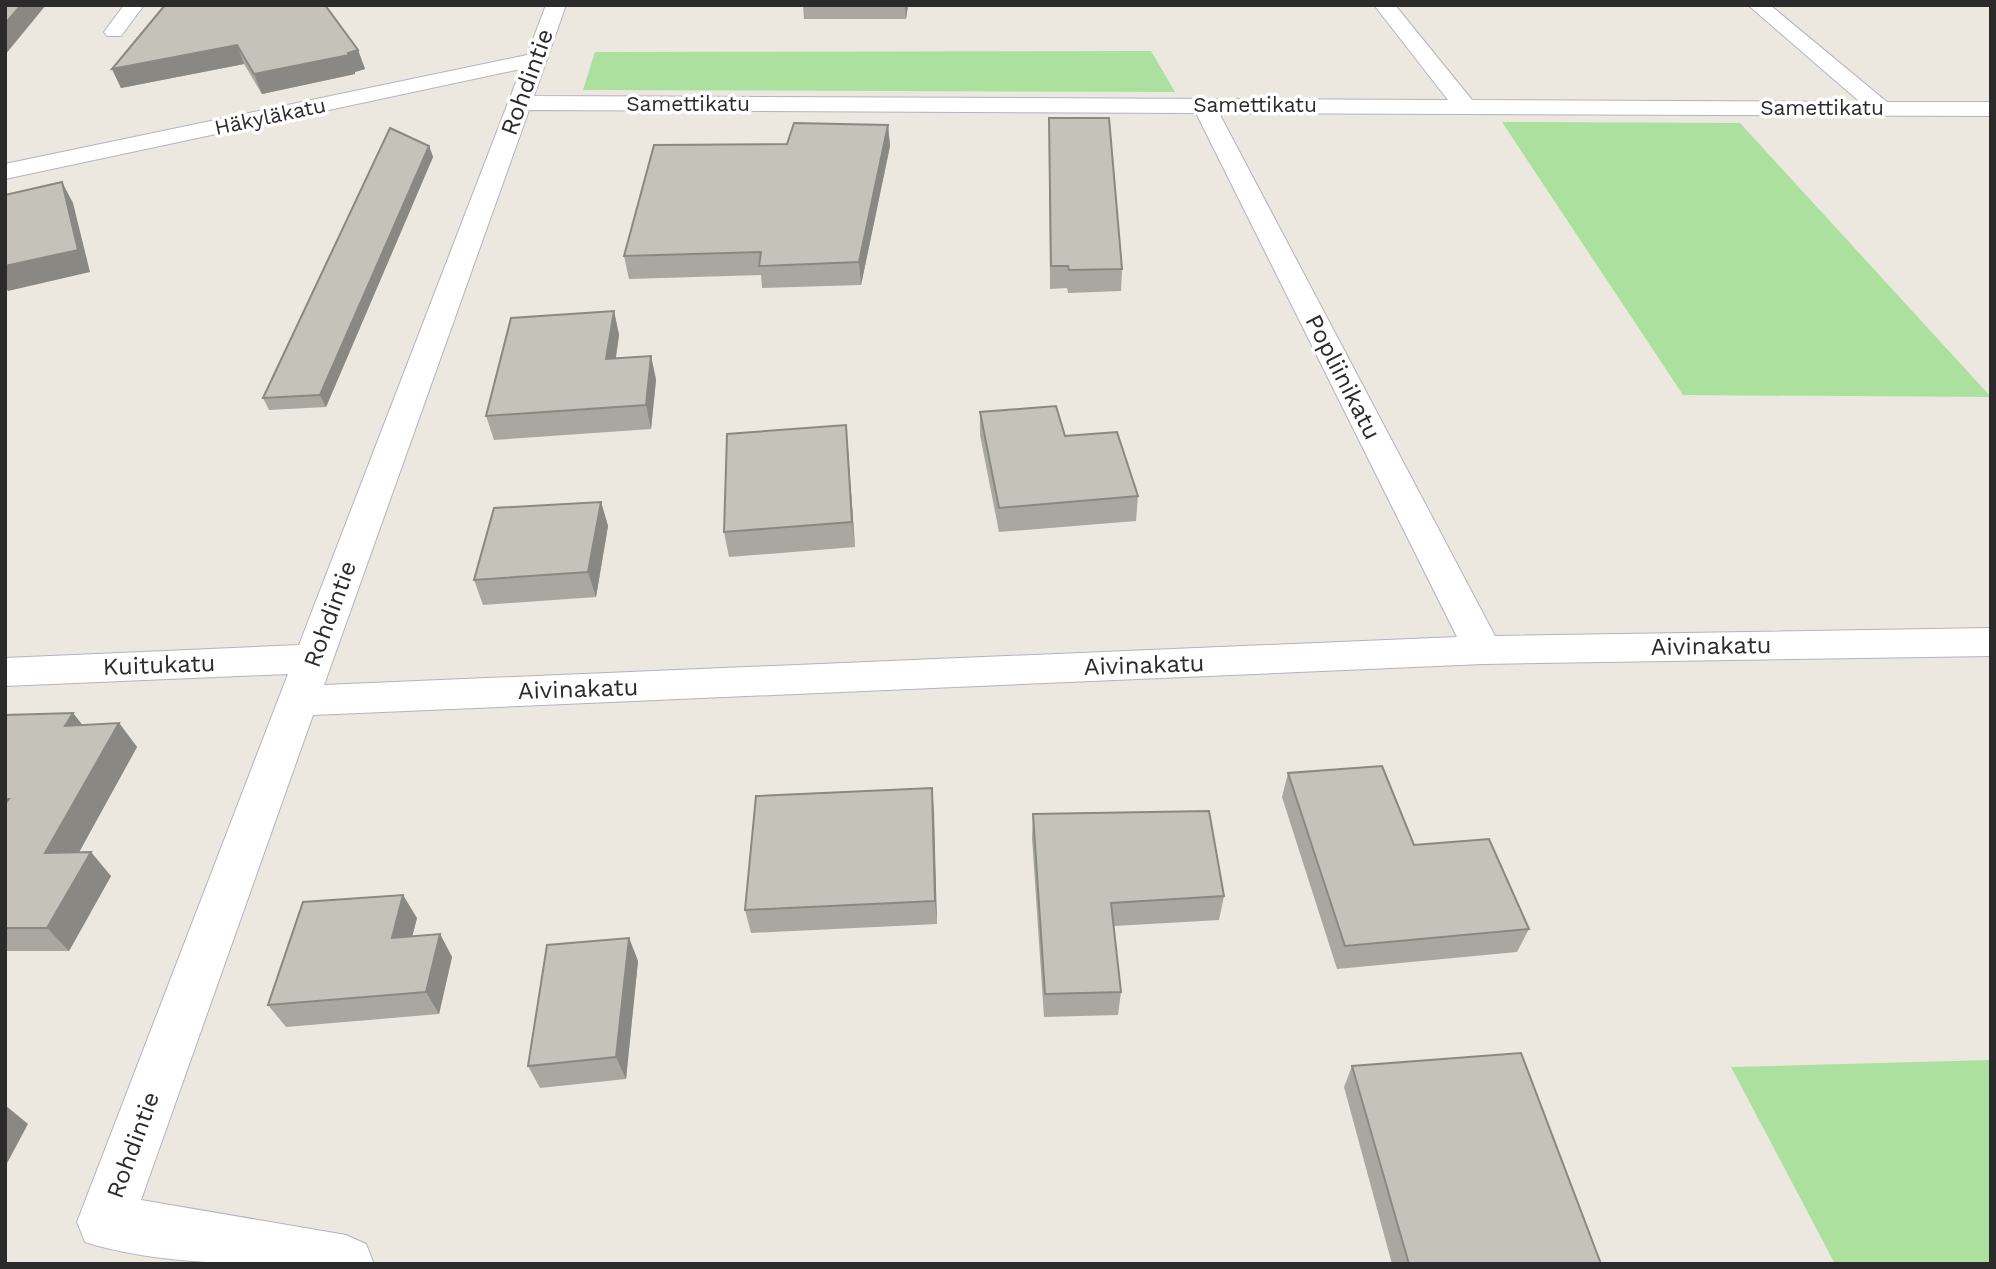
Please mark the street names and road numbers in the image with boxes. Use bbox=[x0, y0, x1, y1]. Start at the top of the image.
street label: Rohdintie bbox=[495, 25, 559, 139]
street label: Samettikatu bbox=[626, 91, 750, 116]
street label: Häkyläkatu bbox=[212, 92, 328, 140]
street label: Samettikatu bbox=[1193, 92, 1317, 117]
street label: Samettikatu bbox=[1760, 95, 1884, 120]
street label: Popliinikatu bbox=[1300, 310, 1386, 444]
street label: Rohdintie bbox=[298, 557, 362, 671]
street label: Aivinakatu bbox=[1650, 631, 1772, 661]
street label: Kuitukatu bbox=[102, 649, 216, 681]
street label: Aivinakatu bbox=[1083, 649, 1205, 681]
street label: Aivinakatu bbox=[517, 673, 639, 705]
street label: Rohdintie bbox=[101, 1088, 165, 1202]

